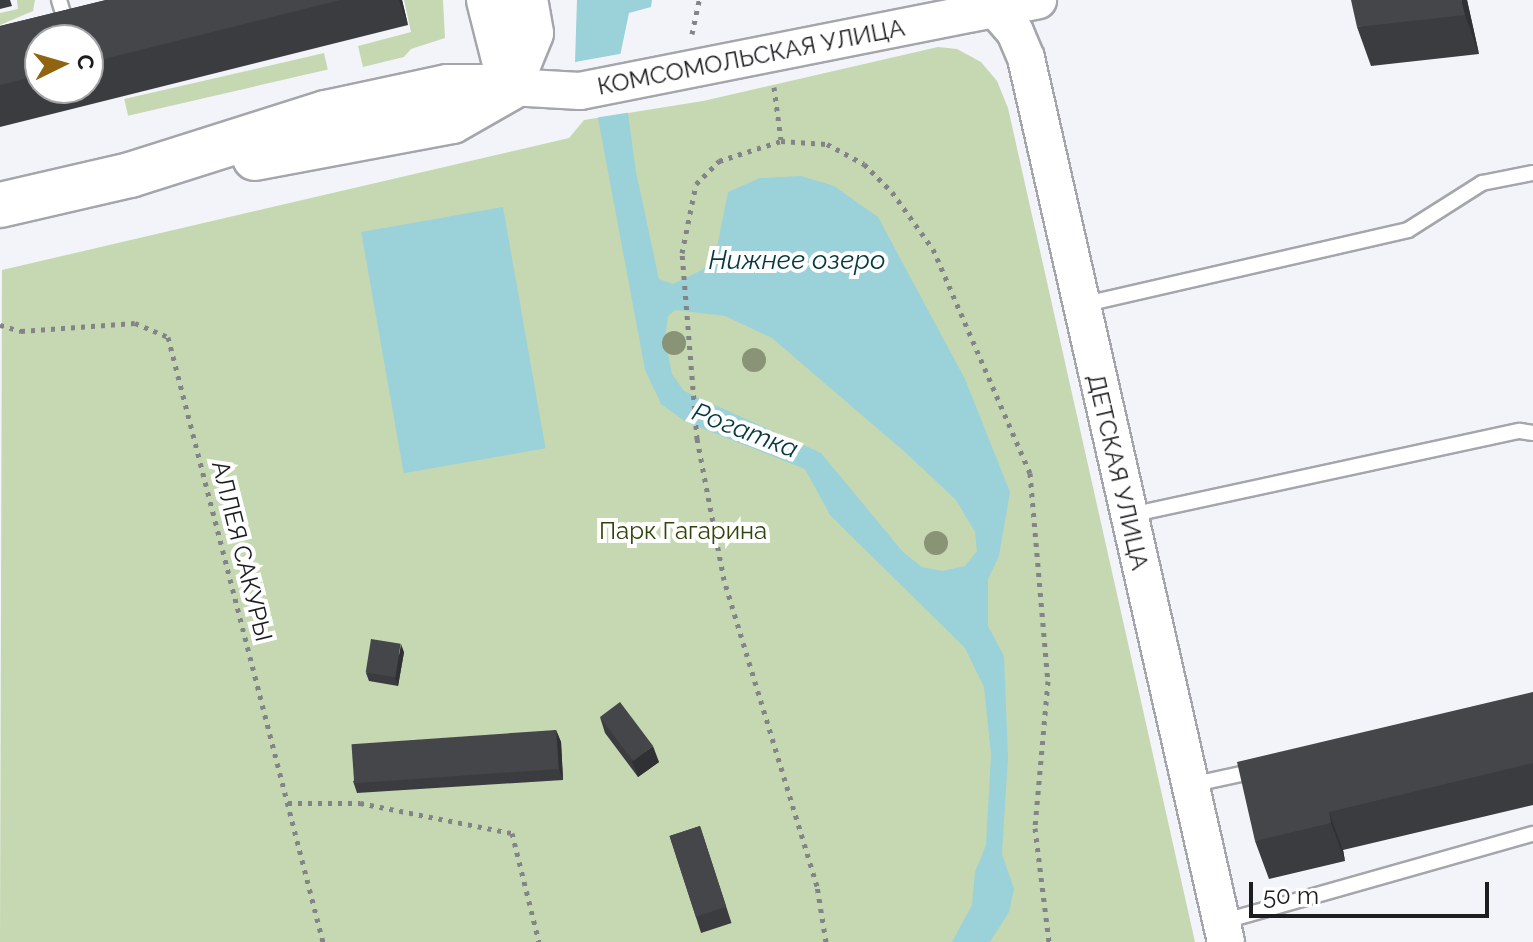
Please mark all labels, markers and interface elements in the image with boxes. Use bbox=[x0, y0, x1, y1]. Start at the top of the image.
street label: КОМСОМОЛЬСКАЯ УЛИЦА bbox=[595, 13, 907, 101]
north arrow bbox=[24, 24, 104, 104]
text: С bbox=[72, 53, 100, 71]
water label: Нижнее озеро bbox=[708, 245, 886, 277]
street label: ДЕТСКАЯ УЛИЦА bbox=[1081, 371, 1155, 573]
water label: Рогатка bbox=[688, 397, 802, 465]
street label: АЛЛЕЯ САКУРЫ bbox=[206, 458, 278, 644]
park label: Парк Гагарина bbox=[599, 517, 767, 545]
scale bar bbox=[1253, 866, 1493, 916]
text: 50 m bbox=[1263, 881, 1319, 910]

